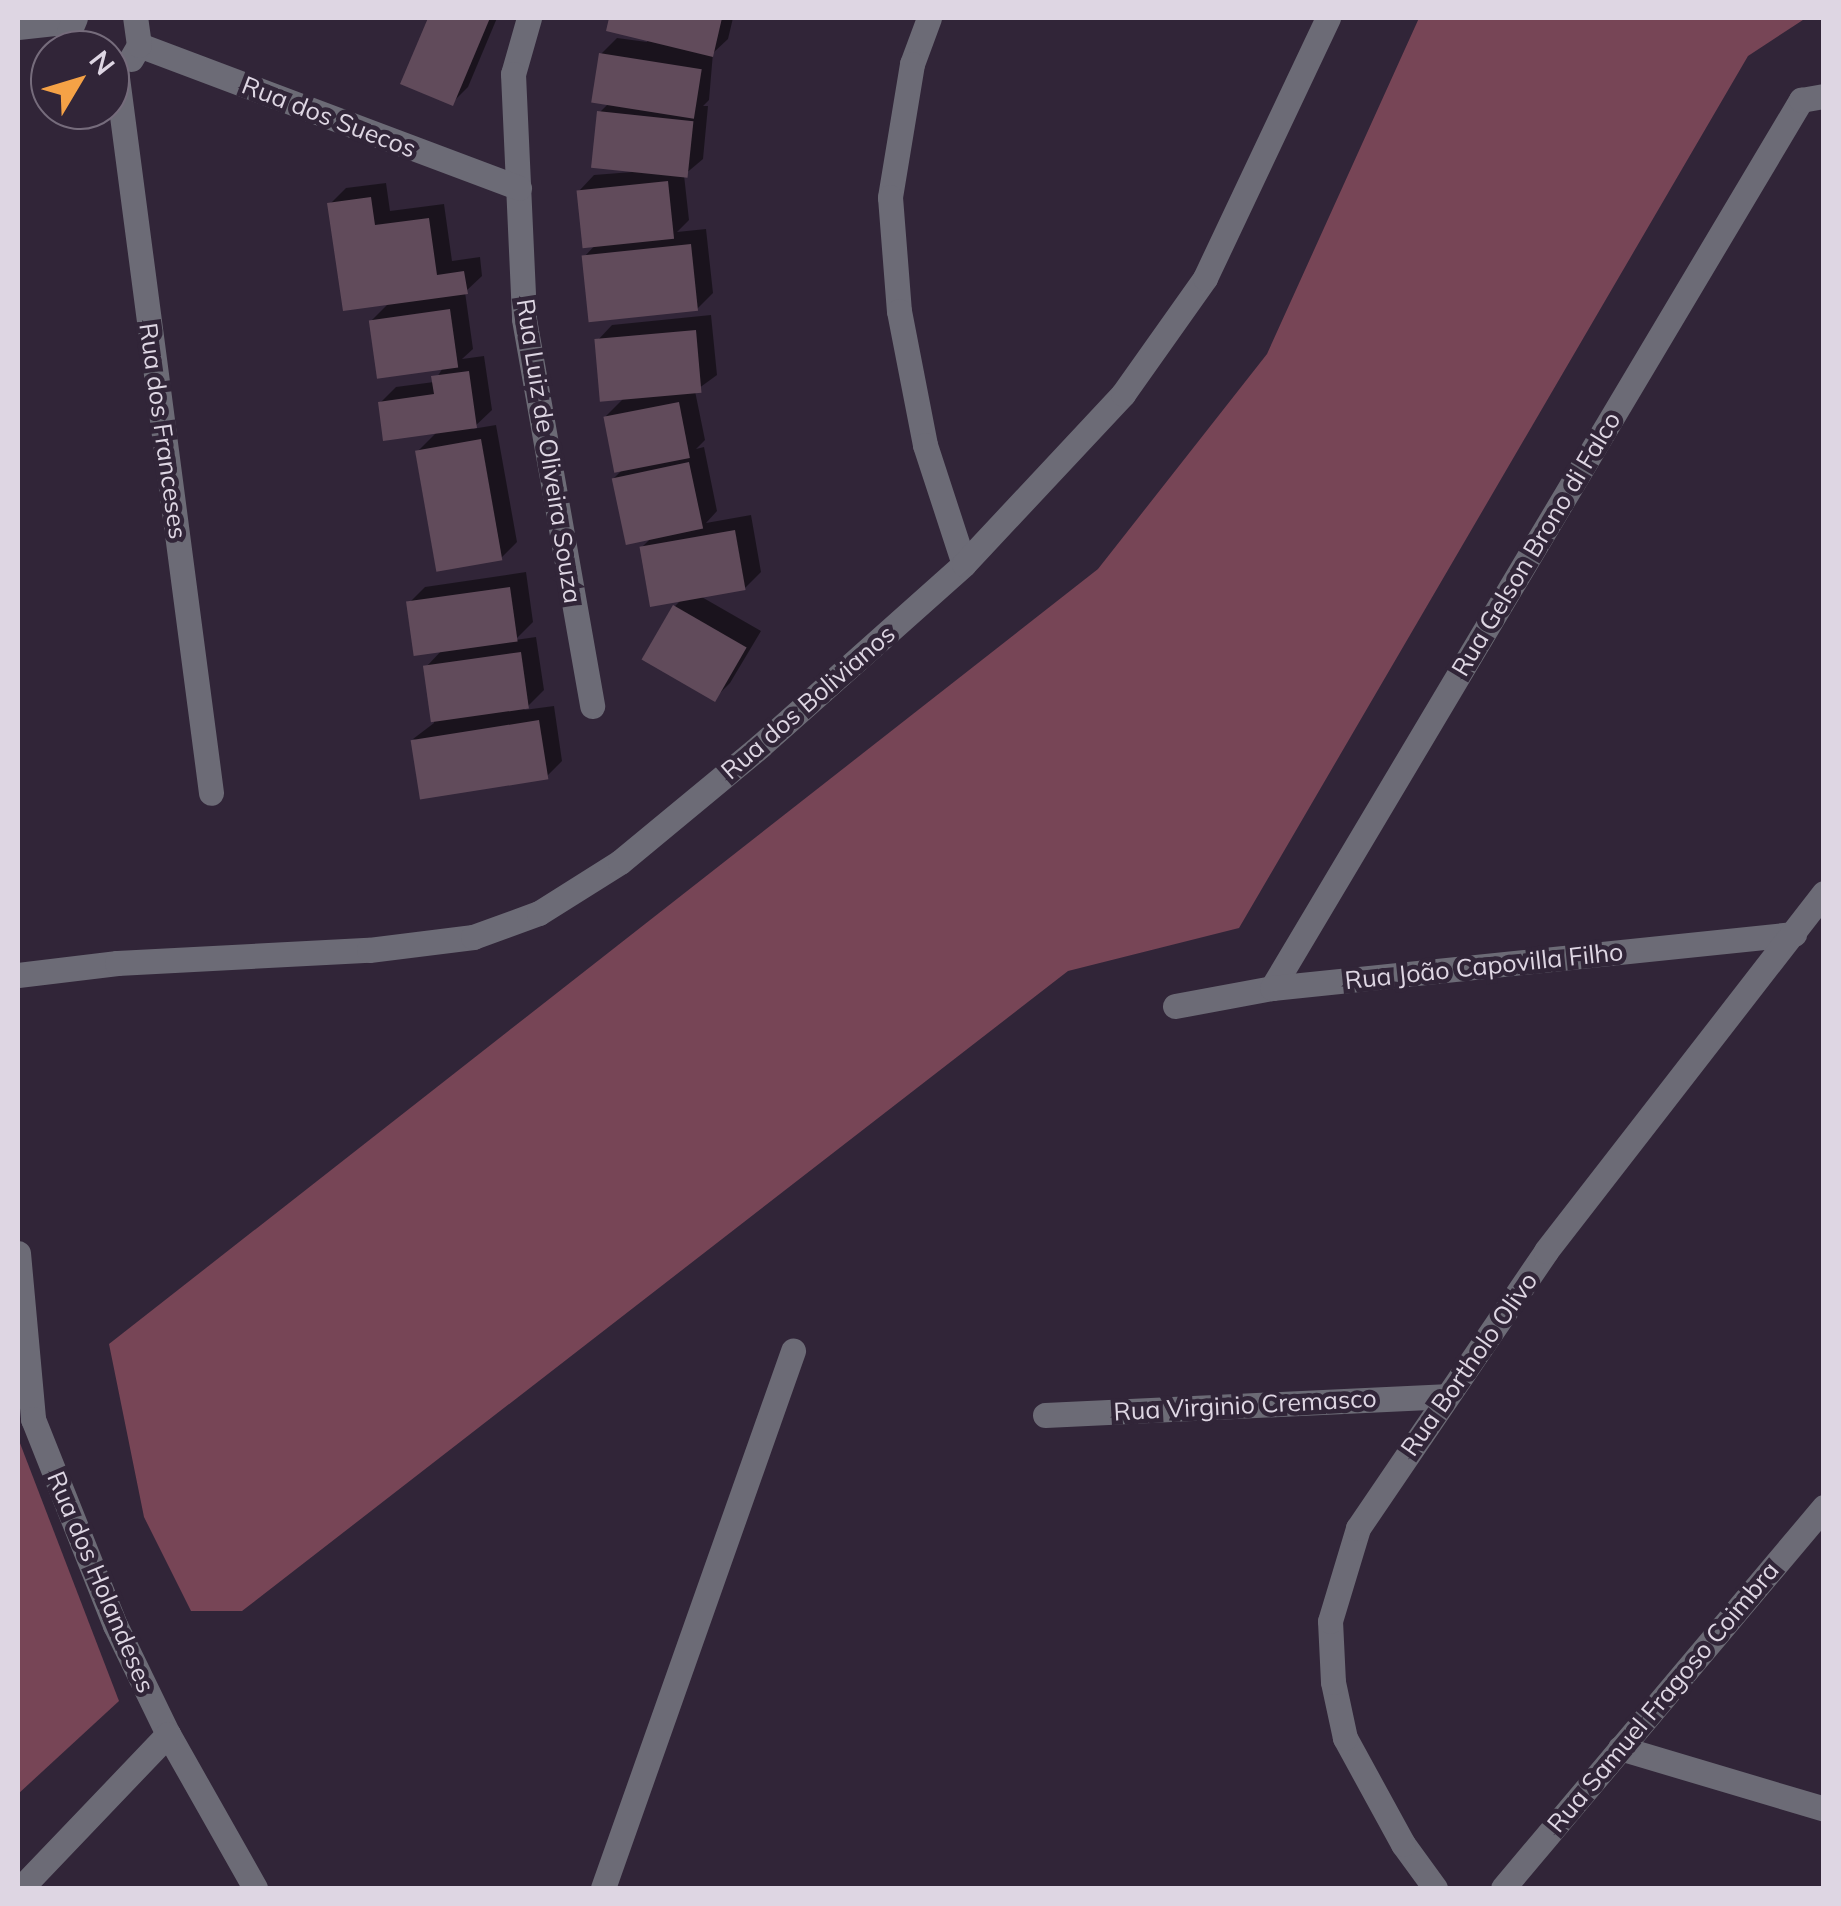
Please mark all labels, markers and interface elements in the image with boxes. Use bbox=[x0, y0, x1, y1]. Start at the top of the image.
north arrow bbox=[30, 30, 130, 130]
text: N bbox=[82, 43, 123, 82]
street label: Rua dos Suecos bbox=[238, 70, 420, 164]
street label: Rua Luiz de Oliveira Souza bbox=[510, 297, 588, 605]
street label: Rua dos Franceses bbox=[133, 321, 193, 541]
street label: Rua Gelson Brono di Falco bbox=[1445, 406, 1627, 682]
street label: Rua dos Bolivianos bbox=[715, 618, 901, 786]
street label: Rua João Capovilla Filho bbox=[1343, 936, 1625, 996]
street label: Rua Bortholo Olivo bbox=[1394, 1266, 1544, 1462]
street label: Rua Virginio Cremasco bbox=[1113, 1383, 1377, 1427]
street label: Rua dos Holandeses bbox=[41, 1467, 161, 1697]
street label: Rua Samuel Fragoso Coimbra bbox=[1541, 1556, 1785, 1838]

